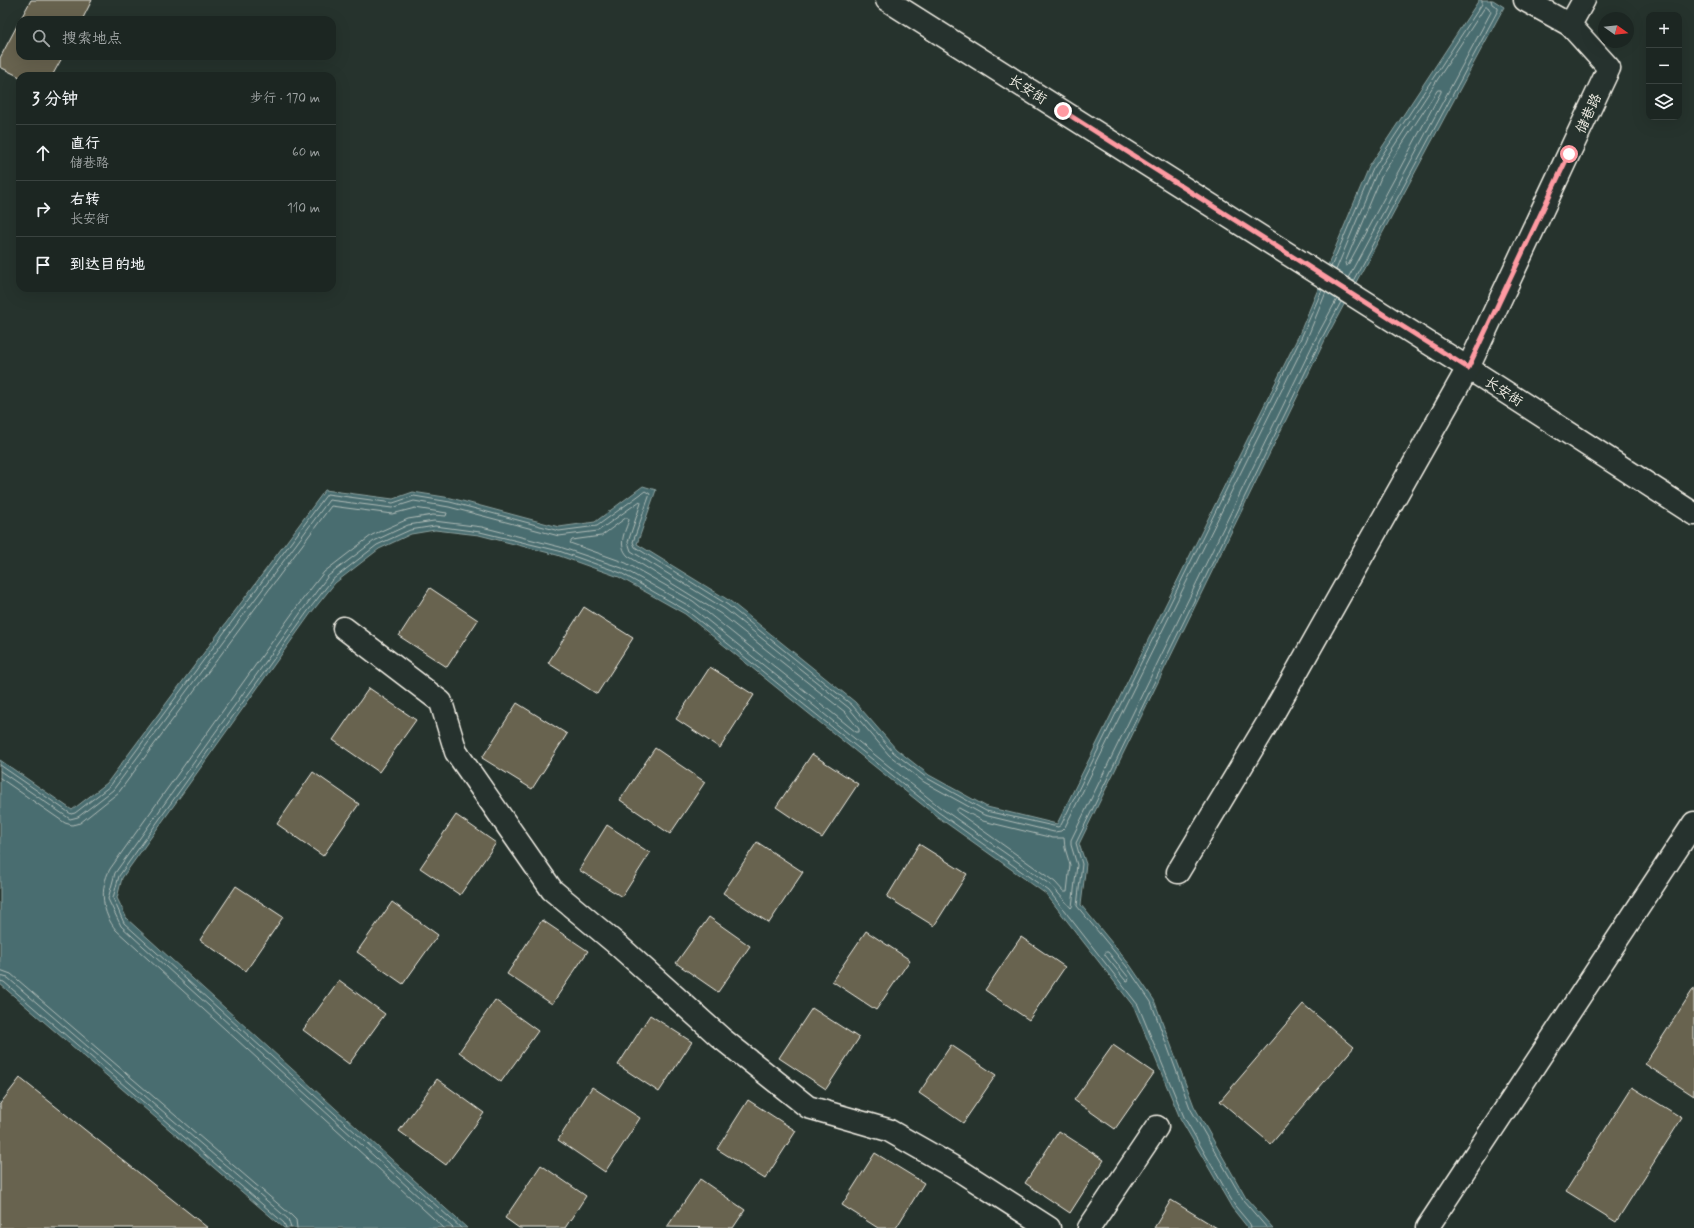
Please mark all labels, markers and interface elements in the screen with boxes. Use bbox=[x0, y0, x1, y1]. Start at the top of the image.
north arrow bbox=[1598, 12, 1634, 48]
map controls bbox=[1646, 12, 1682, 120]
button: + bbox=[1646, 12, 1682, 48]
search box bbox=[16, 16, 336, 60]
icon: search bbox=[30, 27, 52, 49]
text: 搜索地点 bbox=[62, 29, 122, 49]
button: − bbox=[1646, 48, 1682, 84]
street label: 长安街 bbox=[1005, 71, 1050, 109]
button: layers bbox=[1646, 84, 1682, 120]
text: 3 分钟 bbox=[32, 88, 78, 110]
text: 步行 · 170 m bbox=[250, 90, 320, 107]
street label: 储巷路 bbox=[1572, 91, 1606, 136]
route end bbox=[1054, 102, 1072, 120]
text: 直行 bbox=[70, 134, 100, 154]
icon: ahead bbox=[32, 142, 54, 164]
text: 60 m bbox=[292, 144, 320, 161]
route start bbox=[1560, 145, 1578, 163]
text: 储巷路 bbox=[70, 155, 109, 172]
text: 右转 bbox=[70, 190, 100, 210]
icon: right bbox=[32, 198, 54, 220]
text: 110 m bbox=[287, 200, 320, 217]
text: 长安街 bbox=[70, 211, 109, 228]
icon: arrive bbox=[32, 254, 54, 276]
text: 到达目的地 bbox=[70, 255, 145, 275]
street label: 长安街 bbox=[1481, 373, 1526, 411]

